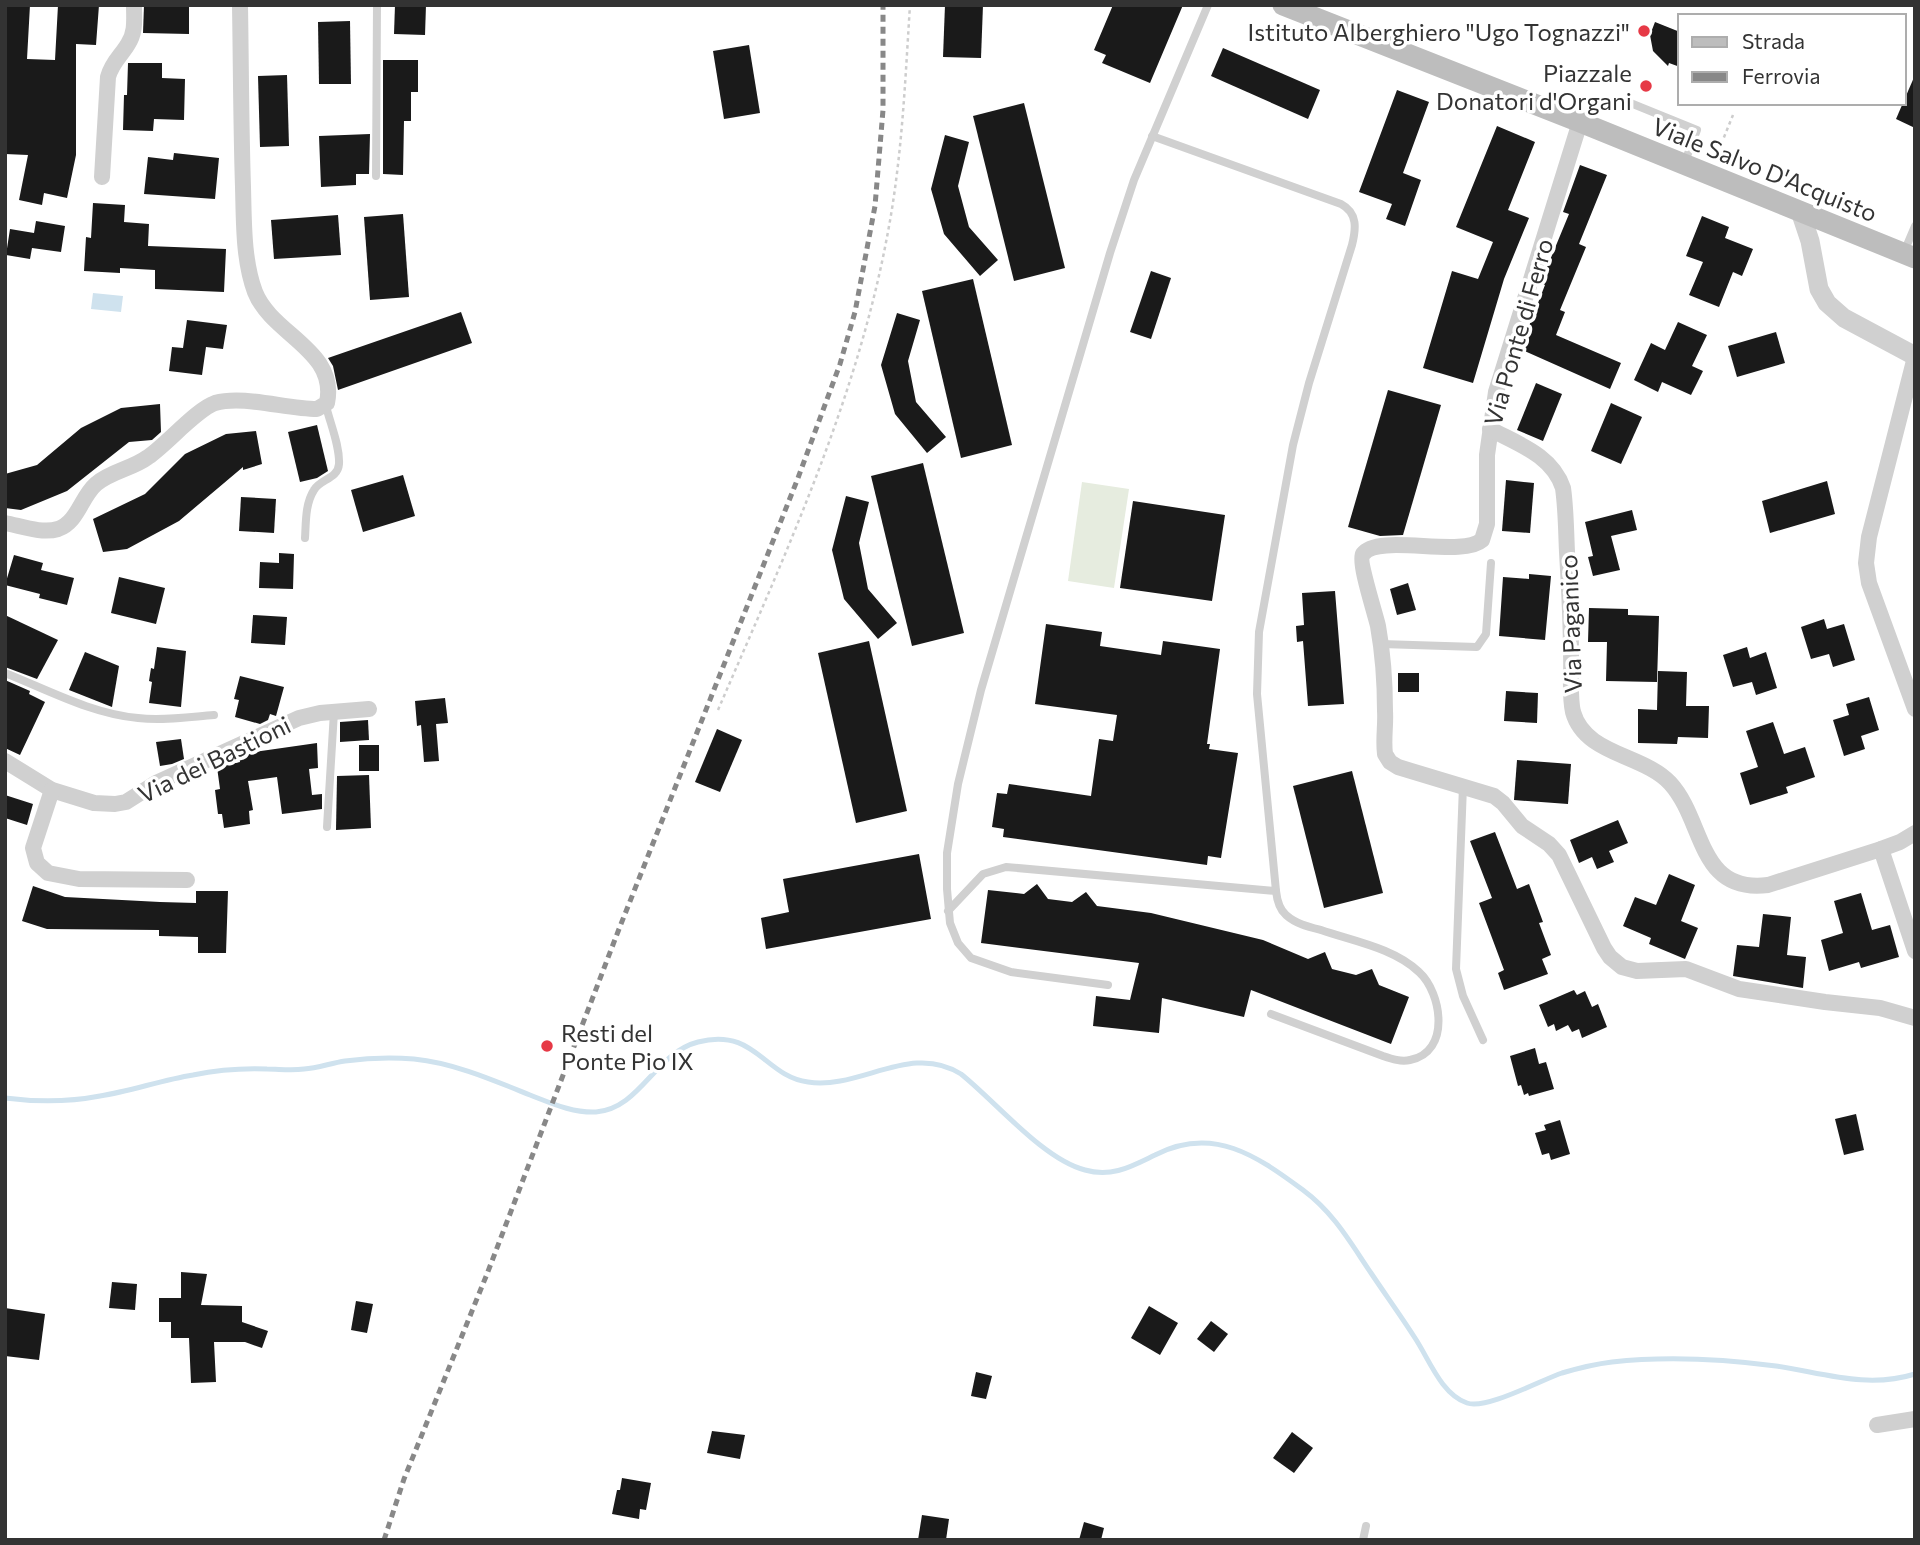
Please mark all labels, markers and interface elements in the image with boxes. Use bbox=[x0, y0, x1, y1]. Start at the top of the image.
legend bbox=[1678, 14, 1906, 105]
place label: Istituto Alberghiero "Ugo Tognazzi" bbox=[1248, 17, 1630, 46]
marker: Istituto Alberghiero "Ugo Tognazzi" bbox=[1636, 23, 1652, 39]
text: Strada bbox=[1742, 28, 1805, 53]
place label: Piazzale Donatori d'Organi bbox=[1436, 58, 1632, 115]
text: Ferrovia bbox=[1742, 63, 1820, 88]
marker: Piazzale Donatori d'Organi bbox=[1638, 78, 1654, 94]
street label: Viale Salvo D'Acquisto bbox=[1648, 111, 1882, 227]
street label: Via Ponte di Ferro bbox=[1477, 235, 1559, 429]
street label: Via Paganico bbox=[1553, 554, 1587, 694]
street label: Via dei Bastioni bbox=[133, 710, 295, 808]
place label: Resti del Ponte Pio IX bbox=[561, 1018, 694, 1075]
marker: Resti del Ponte Pio IX bbox=[539, 1038, 555, 1054]

